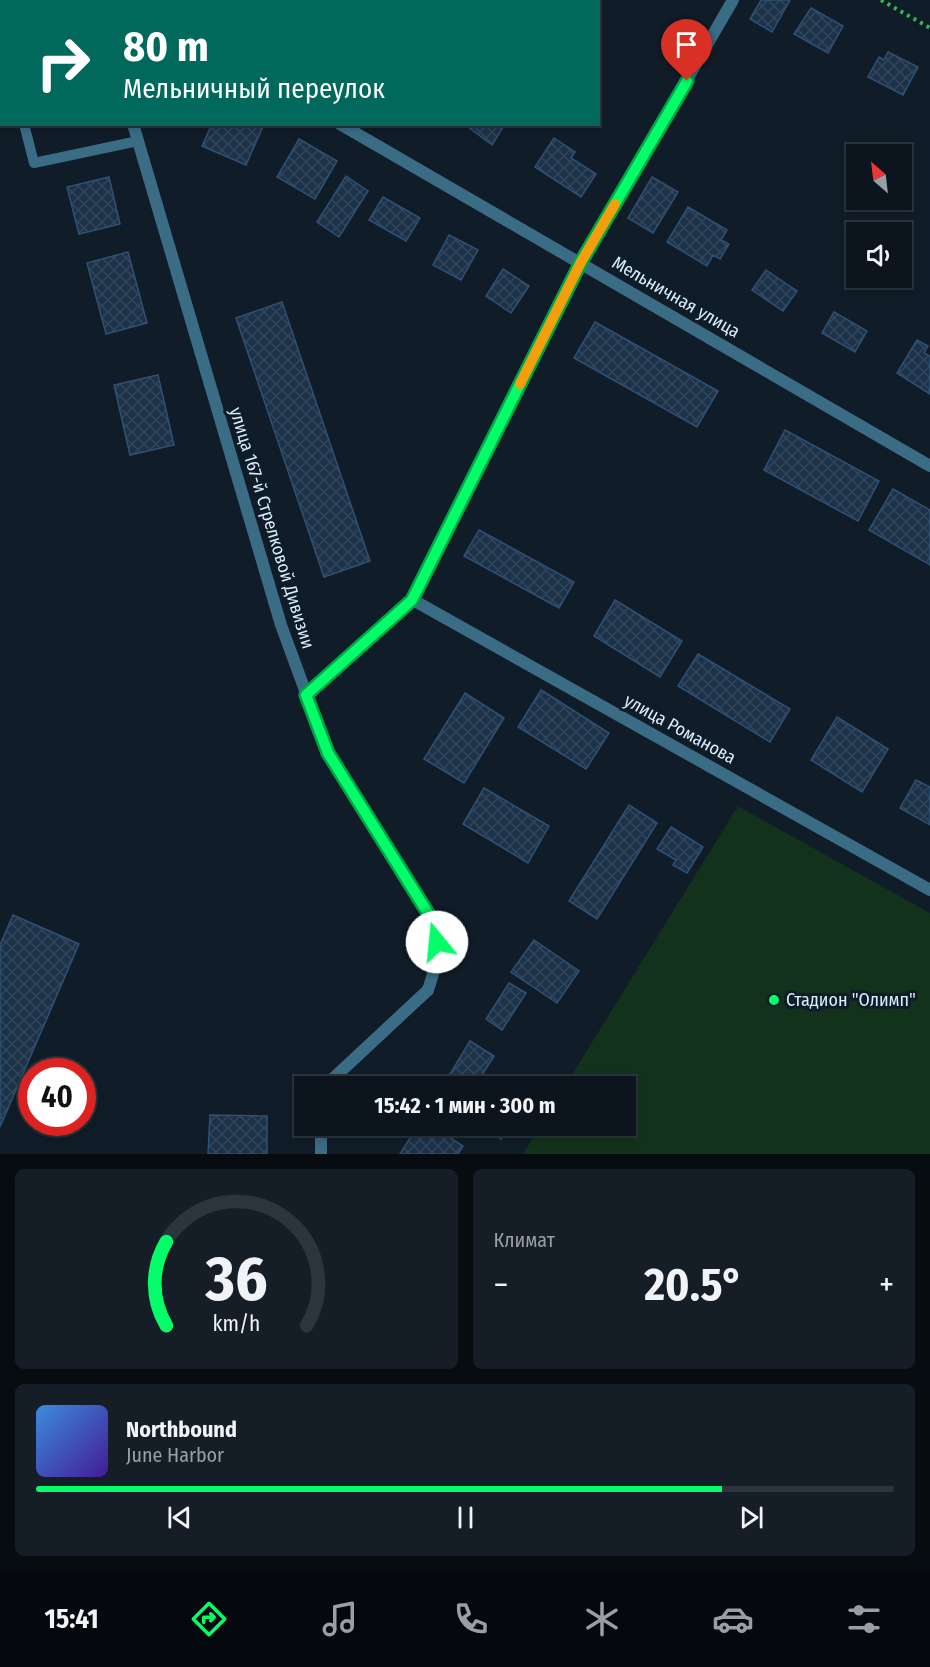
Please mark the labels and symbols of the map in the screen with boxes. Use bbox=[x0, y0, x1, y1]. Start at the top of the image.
pin bbox=[661, 19, 712, 81]
north arrow bbox=[846, 144, 912, 210]
street label: Мельничная улица bbox=[608, 251, 744, 343]
street label: улица 167-й Стрелковой Дивизии bbox=[225, 404, 319, 652]
street label: улица Романова bbox=[620, 689, 740, 769]
position arrow bbox=[405, 910, 469, 974]
place label: Стадион "Олимп" bbox=[786, 989, 916, 1011]
marker: Стадион "Олимп" bbox=[767, 993, 781, 1007]
speed limit sign: 40 bbox=[18, 1058, 96, 1136]

